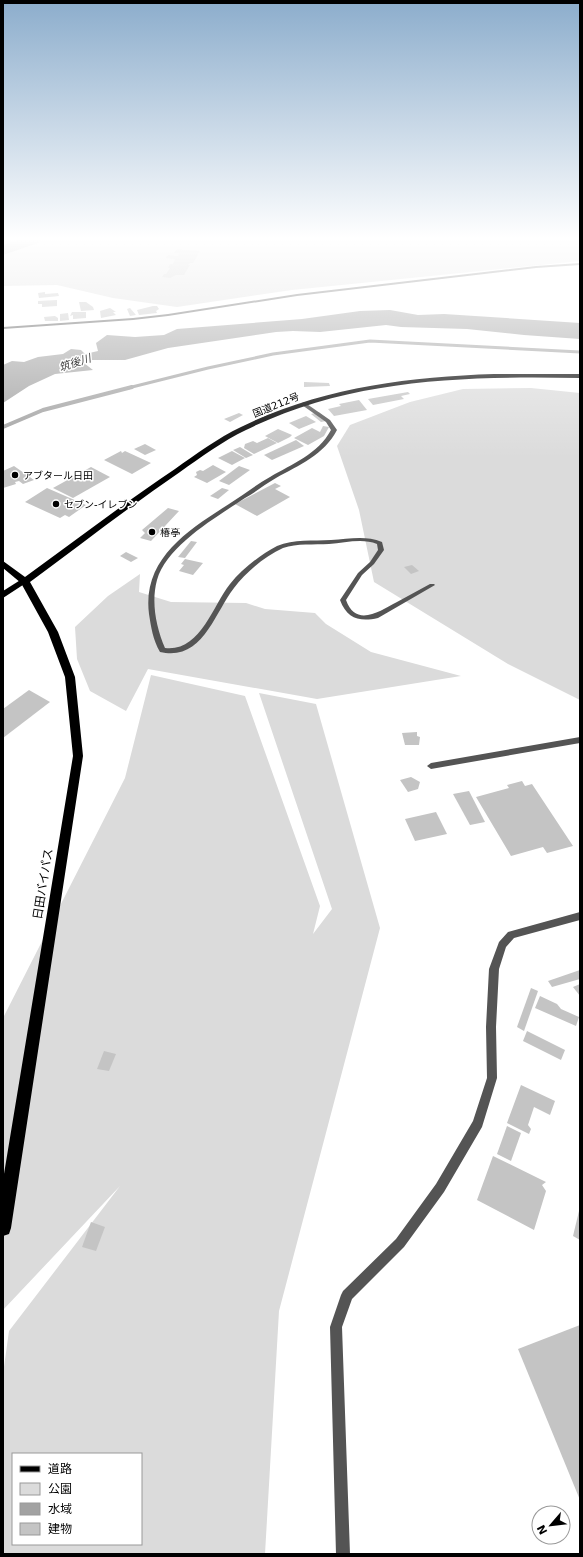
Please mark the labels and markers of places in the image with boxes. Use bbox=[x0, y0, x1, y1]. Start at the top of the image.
marker: アブタール日田 bbox=[10, 470, 20, 480]
place label: アブタール日田 bbox=[23, 470, 93, 481]
marker: セブン-イレブン bbox=[51, 499, 61, 509]
place label: セブン-イレブン bbox=[64, 499, 138, 510]
marker: 椿亭 bbox=[147, 527, 157, 537]
place label: 椿亭 bbox=[160, 527, 180, 538]

